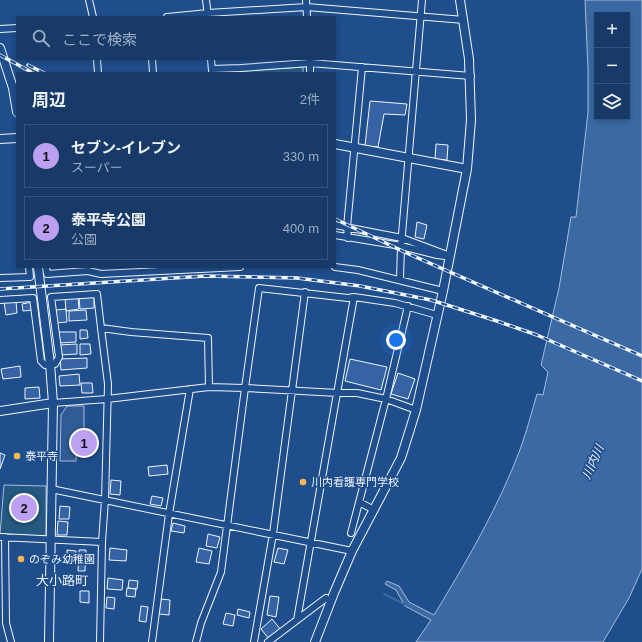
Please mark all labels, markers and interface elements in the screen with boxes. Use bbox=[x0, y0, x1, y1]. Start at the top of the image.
map controls bbox=[594, 12, 630, 120]
button: + bbox=[594, 12, 630, 48]
search box bbox=[16, 16, 336, 60]
icon: search bbox=[30, 27, 52, 49]
text: ここで検索 bbox=[62, 31, 137, 48]
button: − bbox=[594, 48, 630, 84]
button: layers bbox=[594, 84, 630, 120]
text: 周辺 bbox=[32, 91, 66, 110]
text: 2件 bbox=[300, 92, 320, 107]
text: セブン-イレブン bbox=[71, 139, 181, 156]
text: 1 bbox=[42, 149, 50, 164]
text: 330 m bbox=[283, 149, 319, 164]
text: スーパー bbox=[71, 160, 123, 175]
text: 泰平寺公園 bbox=[71, 211, 146, 228]
text: 2 bbox=[42, 221, 50, 236]
text: 400 m bbox=[283, 221, 319, 236]
text: 公園 bbox=[71, 232, 97, 247]
your location bbox=[386, 330, 406, 350]
pin: 1 bbox=[71, 428, 97, 458]
water label: 川内川 bbox=[579, 441, 608, 481]
place label: 泰平寺 bbox=[25, 450, 58, 462]
marker: 泰平寺 bbox=[12, 451, 22, 461]
place label: 川内看護専門学校 bbox=[311, 476, 399, 488]
marker: 川内看護専門学校 bbox=[298, 477, 308, 487]
pin: 2 bbox=[11, 493, 37, 523]
place label: のぞみ幼稚園 bbox=[29, 553, 95, 565]
marker: のぞみ幼稚園 bbox=[16, 554, 26, 564]
district label: 大小路町 bbox=[36, 573, 88, 588]

